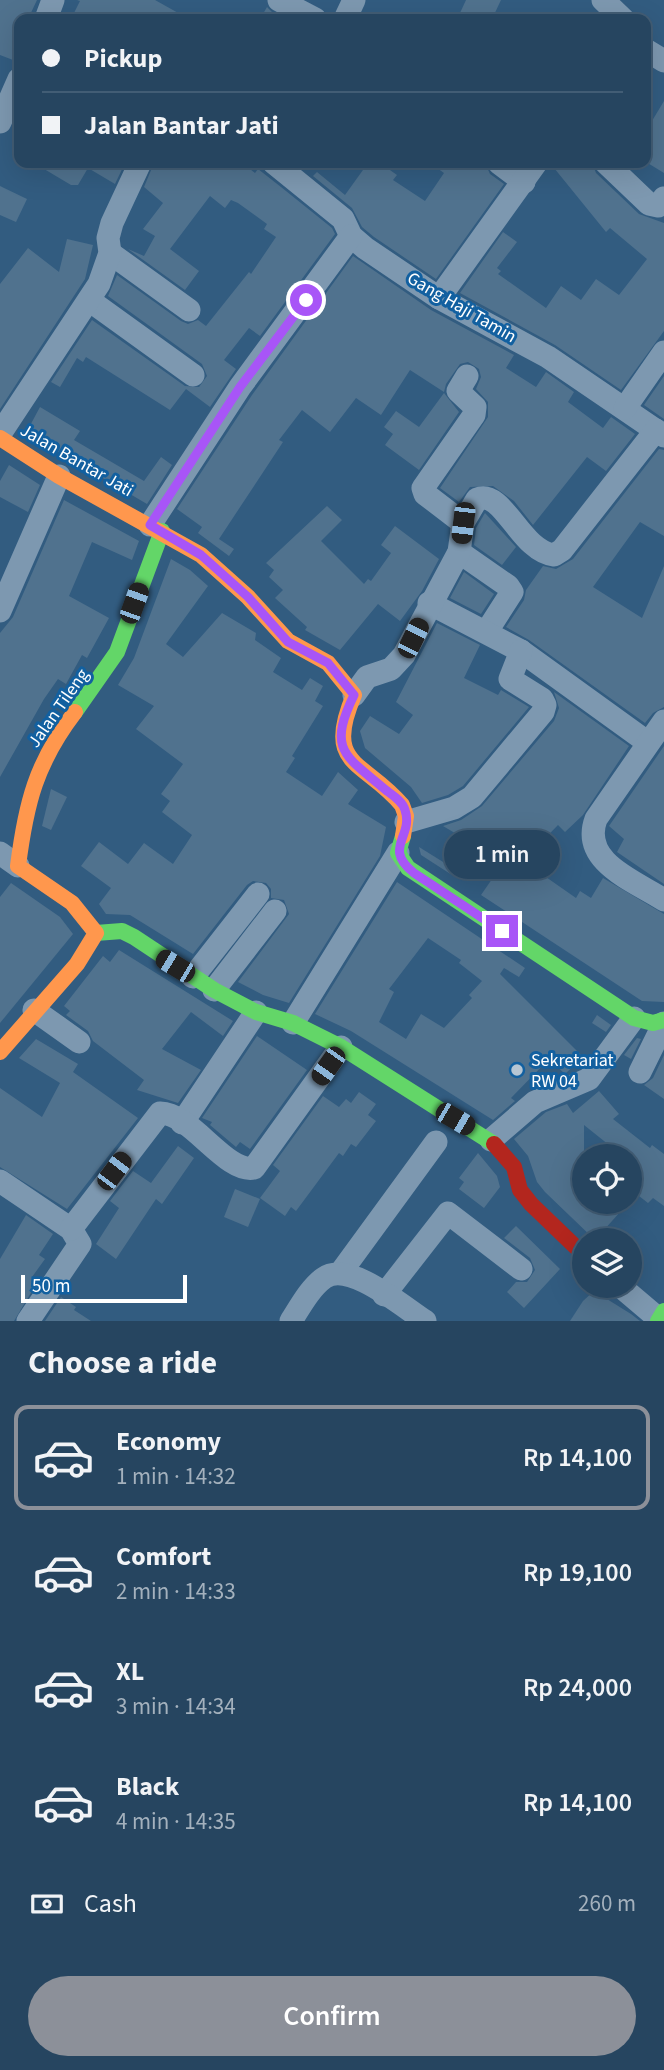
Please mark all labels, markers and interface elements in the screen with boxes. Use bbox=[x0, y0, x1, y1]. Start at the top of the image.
text: Pickup bbox=[84, 40, 162, 77]
text: Jalan Bantar Jati bbox=[84, 107, 279, 144]
street label: Gang Haji Tamin bbox=[402, 266, 521, 349]
route start bbox=[290, 284, 322, 316]
street label: Jalan Bantar Jati bbox=[16, 418, 138, 503]
car bbox=[451, 501, 476, 545]
car bbox=[117, 580, 152, 626]
car bbox=[395, 615, 432, 661]
street label: Jalan Tileng bbox=[22, 664, 95, 753]
callout: 1 min bbox=[444, 830, 560, 878]
text: 1 min bbox=[475, 838, 529, 871]
route end bbox=[486, 915, 518, 947]
car bbox=[152, 946, 199, 986]
car bbox=[308, 1043, 349, 1089]
place label: Sekretariat RW 04 bbox=[531, 1048, 614, 1094]
marker: Sekretariat RW 04 bbox=[509, 1062, 525, 1078]
car bbox=[432, 1099, 479, 1139]
map controls bbox=[572, 1144, 642, 1298]
button: locate bbox=[572, 1144, 642, 1214]
car bbox=[93, 1148, 136, 1194]
button: layers bbox=[572, 1228, 642, 1298]
scale bar bbox=[21, 1272, 187, 1304]
text: 50 m bbox=[32, 1273, 70, 1300]
text: Choose a ride bbox=[28, 1340, 217, 1386]
text: Economy bbox=[116, 1423, 221, 1460]
icon: car bbox=[32, 1426, 95, 1489]
text: Rp 14,100 bbox=[523, 1439, 632, 1476]
text: 1 min · 14:32 bbox=[116, 1460, 236, 1493]
text: Comfort bbox=[116, 1538, 211, 1575]
icon: car bbox=[32, 1541, 95, 1604]
text: Rp 19,100 bbox=[523, 1554, 632, 1591]
text: 2 min · 14:33 bbox=[116, 1575, 236, 1608]
text: XL bbox=[116, 1653, 144, 1690]
icon: car bbox=[32, 1656, 95, 1719]
text: Rp 24,000 bbox=[523, 1669, 632, 1706]
text: 3 min · 14:34 bbox=[116, 1690, 236, 1723]
text: Black bbox=[116, 1768, 179, 1805]
icon: car bbox=[32, 1771, 95, 1834]
text: Rp 14,100 bbox=[523, 1784, 632, 1821]
text: 4 min · 14:35 bbox=[116, 1805, 236, 1838]
icon: cash bbox=[28, 1885, 66, 1923]
text: Cash bbox=[84, 1885, 137, 1922]
text: 260 m bbox=[578, 1887, 636, 1920]
button: Confirm bbox=[28, 1976, 636, 2056]

